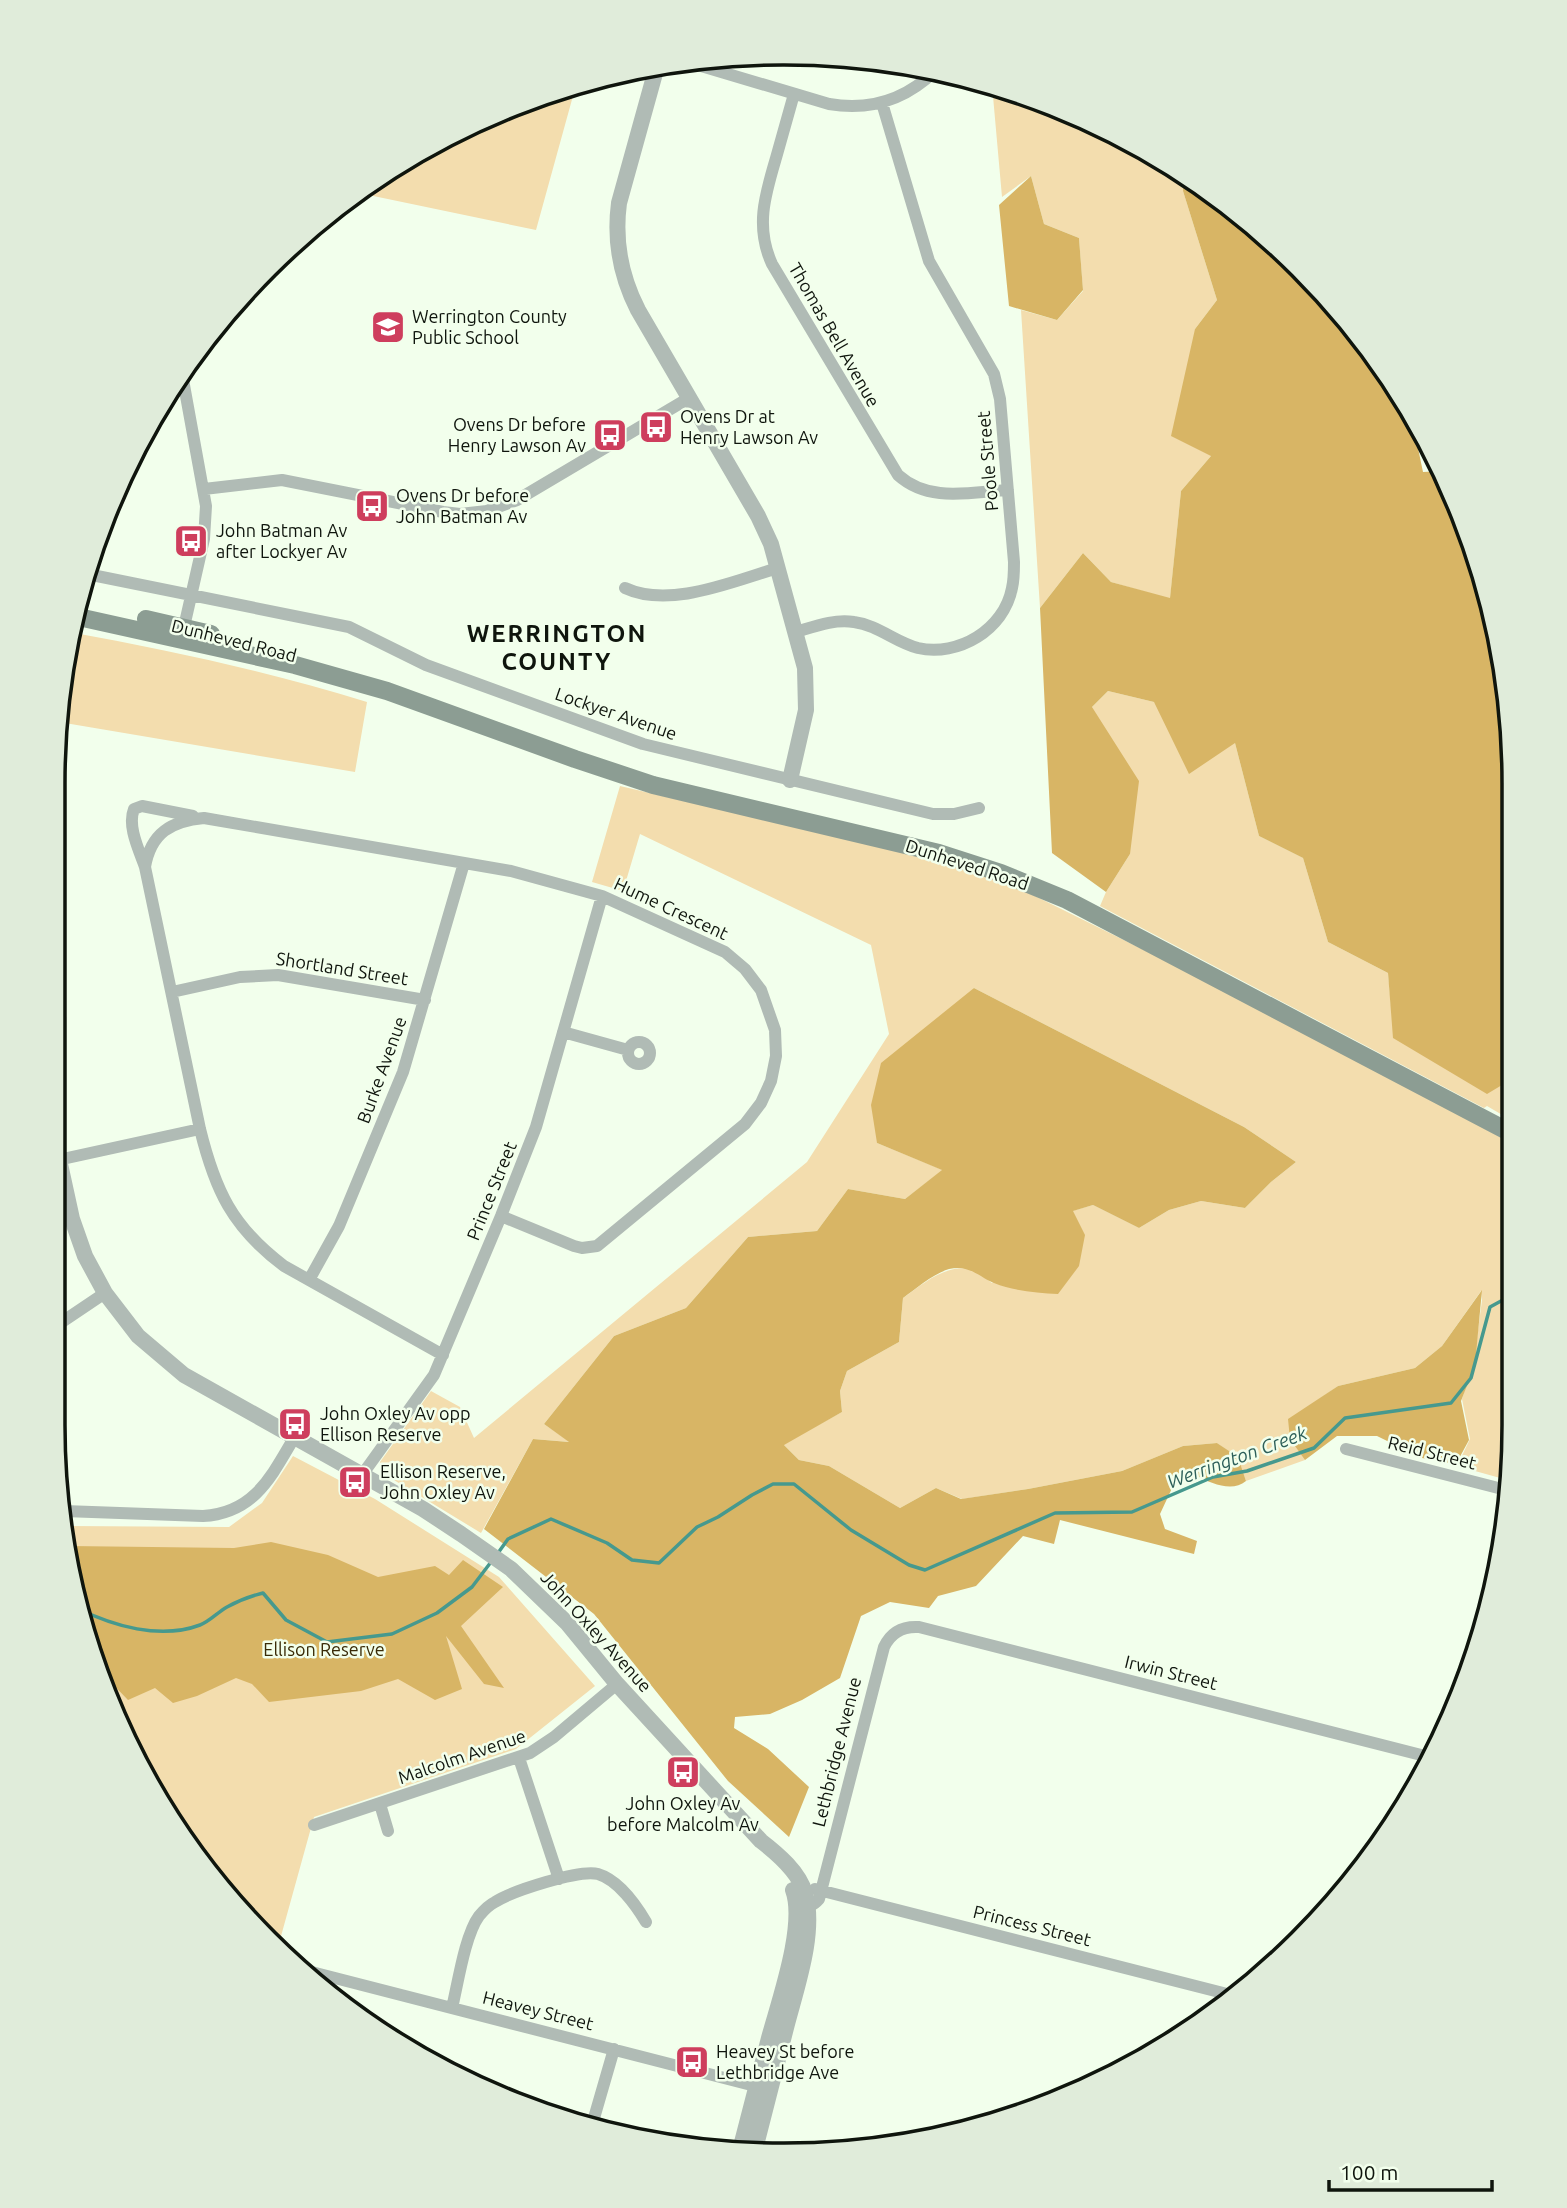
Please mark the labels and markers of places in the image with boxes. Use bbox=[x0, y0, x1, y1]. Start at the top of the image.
place label: Werrington County Public School bbox=[412, 306, 567, 347]
school or university icon: Werrington County Public School bbox=[369, 308, 407, 346]
place label: Ovens Dr at Henry Lawson Av bbox=[680, 406, 818, 447]
bus stop icon: Ovens Dr at Henry Lawson Av bbox=[637, 408, 675, 446]
place label: Ovens Dr before Henry Lawson Av bbox=[448, 414, 586, 455]
bus stop icon: Ovens Dr before Henry Lawson Av bbox=[591, 416, 629, 454]
place label: Ovens Dr before John Batman Av bbox=[396, 485, 529, 526]
bus stop icon: Ovens Dr before John Batman Av bbox=[353, 487, 391, 525]
place label: John Batman Av after Lockyer Av bbox=[216, 520, 347, 561]
bus stop icon: John Batman Av after Lockyer Av bbox=[172, 522, 210, 560]
place label: John Oxley Av opp Ellison Reserve bbox=[320, 1403, 471, 1444]
bus stop icon: John Oxley Av opp Ellison Reserve bbox=[276, 1405, 314, 1443]
place label: Ellison Reserve, John Oxley Av bbox=[380, 1461, 506, 1502]
bus stop icon: Ellison Reserve, John Oxley Av bbox=[336, 1463, 374, 1501]
bus stop icon: John Oxley Av before Malcolm Av bbox=[664, 1753, 702, 1791]
place label: John Oxley Av before Malcolm Av bbox=[607, 1793, 759, 1834]
place label: Heavey St before Lethbridge Ave bbox=[716, 2041, 854, 2082]
bus stop icon: Heavey St before Lethbridge Ave bbox=[673, 2043, 711, 2081]

